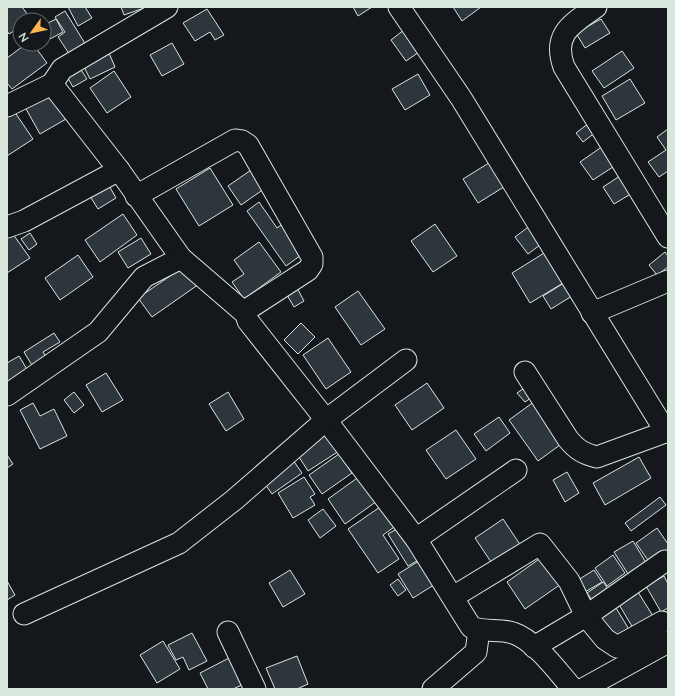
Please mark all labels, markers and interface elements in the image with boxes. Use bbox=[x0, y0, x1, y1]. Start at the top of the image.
north arrow bbox=[12, 12, 52, 52]
text: N bbox=[15, 31, 31, 45]

